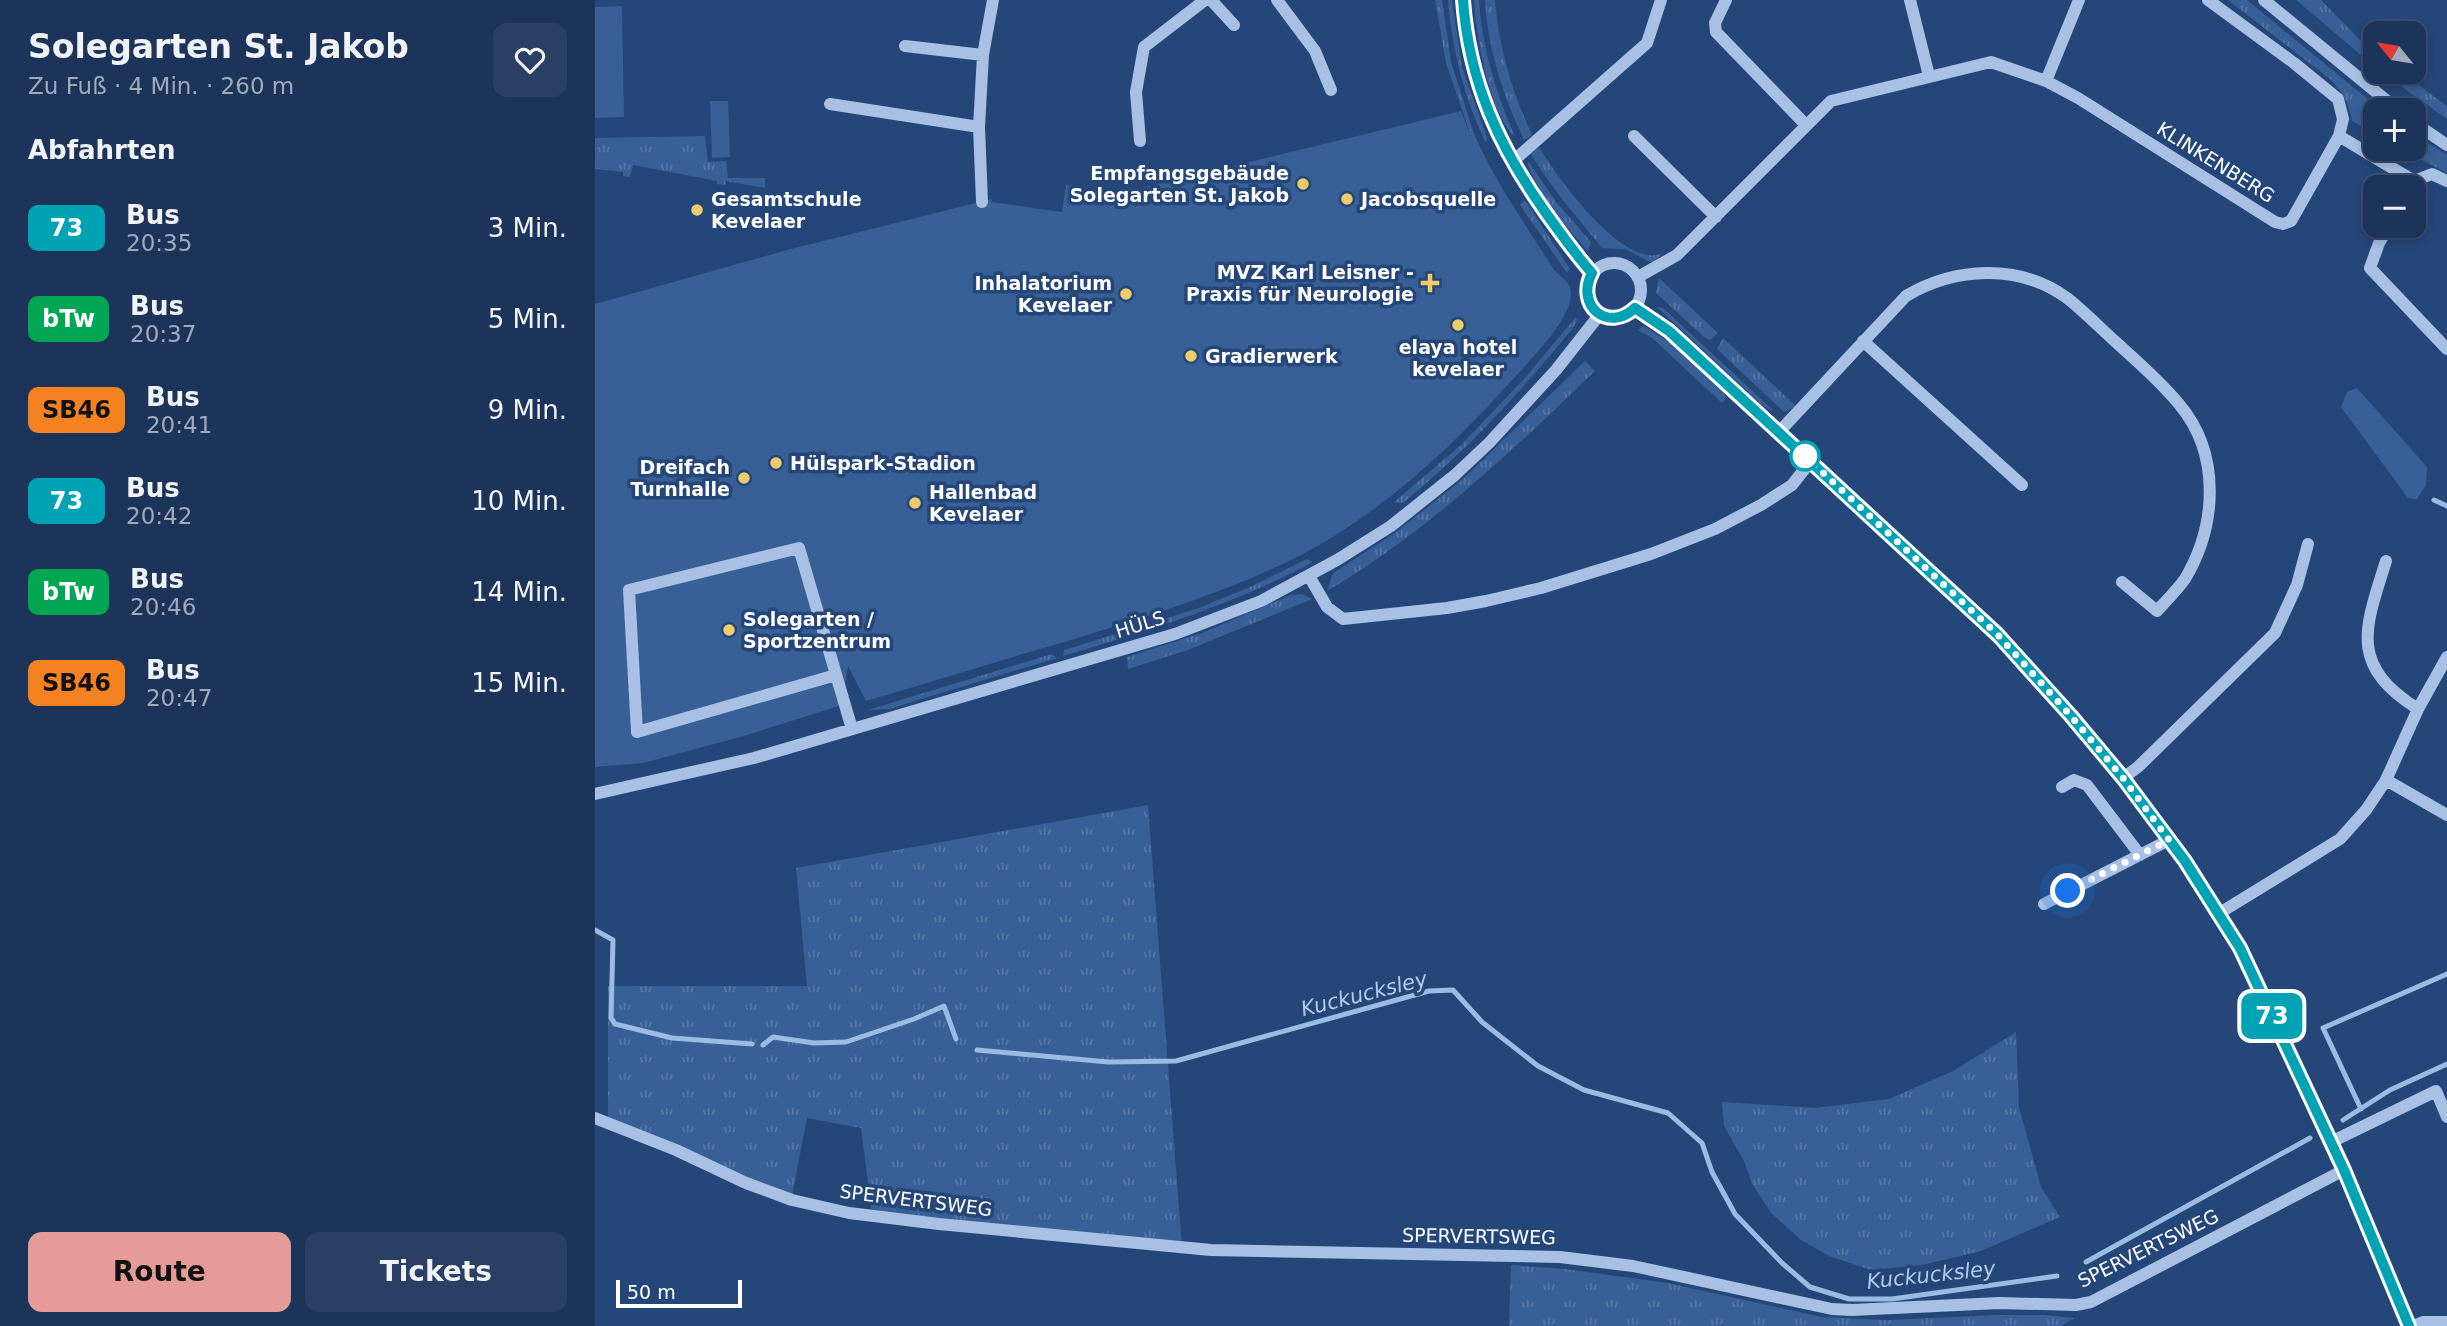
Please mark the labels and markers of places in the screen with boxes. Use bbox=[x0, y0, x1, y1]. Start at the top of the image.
place label: Empfangsgebäude Solegarten St. Jakob bbox=[1070, 162, 1289, 206]
marker: Empfangsgebäude Solegarten St. Jakob bbox=[1295, 176, 1311, 192]
place label: Gesamtschule Kevelaer bbox=[711, 188, 862, 232]
place label: Jacobsquelle bbox=[1359, 188, 1496, 210]
marker: Jacobsquelle bbox=[1339, 191, 1355, 207]
marker: Gesamtschule Kevelaer bbox=[689, 202, 705, 218]
place label: MVZ Karl Leisner - Praxis für Neurologie bbox=[1186, 261, 1414, 305]
place label: Inhalatorium Kevelaer bbox=[974, 272, 1113, 316]
marker: MVZ Karl Leisner - Praxis für Neurologie bbox=[1420, 273, 1440, 293]
marker: Inhalatorium Kevelaer bbox=[1118, 286, 1134, 302]
marker: elaya hotel kevelaer bbox=[1450, 317, 1466, 333]
place label: elaya hotel kevelaer bbox=[1399, 336, 1517, 380]
place label: Gradierwerk bbox=[1205, 345, 1338, 367]
marker: Gradierwerk bbox=[1183, 348, 1199, 364]
unlabelled marker bbox=[1790, 441, 1820, 471]
place label: Hülspark-Stadion bbox=[790, 452, 976, 474]
marker: Hülspark-Stadion bbox=[768, 455, 784, 471]
place label: Dreifach Turnhalle bbox=[630, 456, 730, 500]
marker: Dreifach Turnhalle bbox=[736, 470, 752, 486]
place label: Hallenbad Kevelaer bbox=[929, 481, 1037, 525]
marker: Hallenbad Kevelaer bbox=[907, 495, 923, 511]
place label: Solegarten / Sportzentrum bbox=[743, 608, 891, 652]
marker: Solegarten / Sportzentrum bbox=[721, 622, 737, 638]

